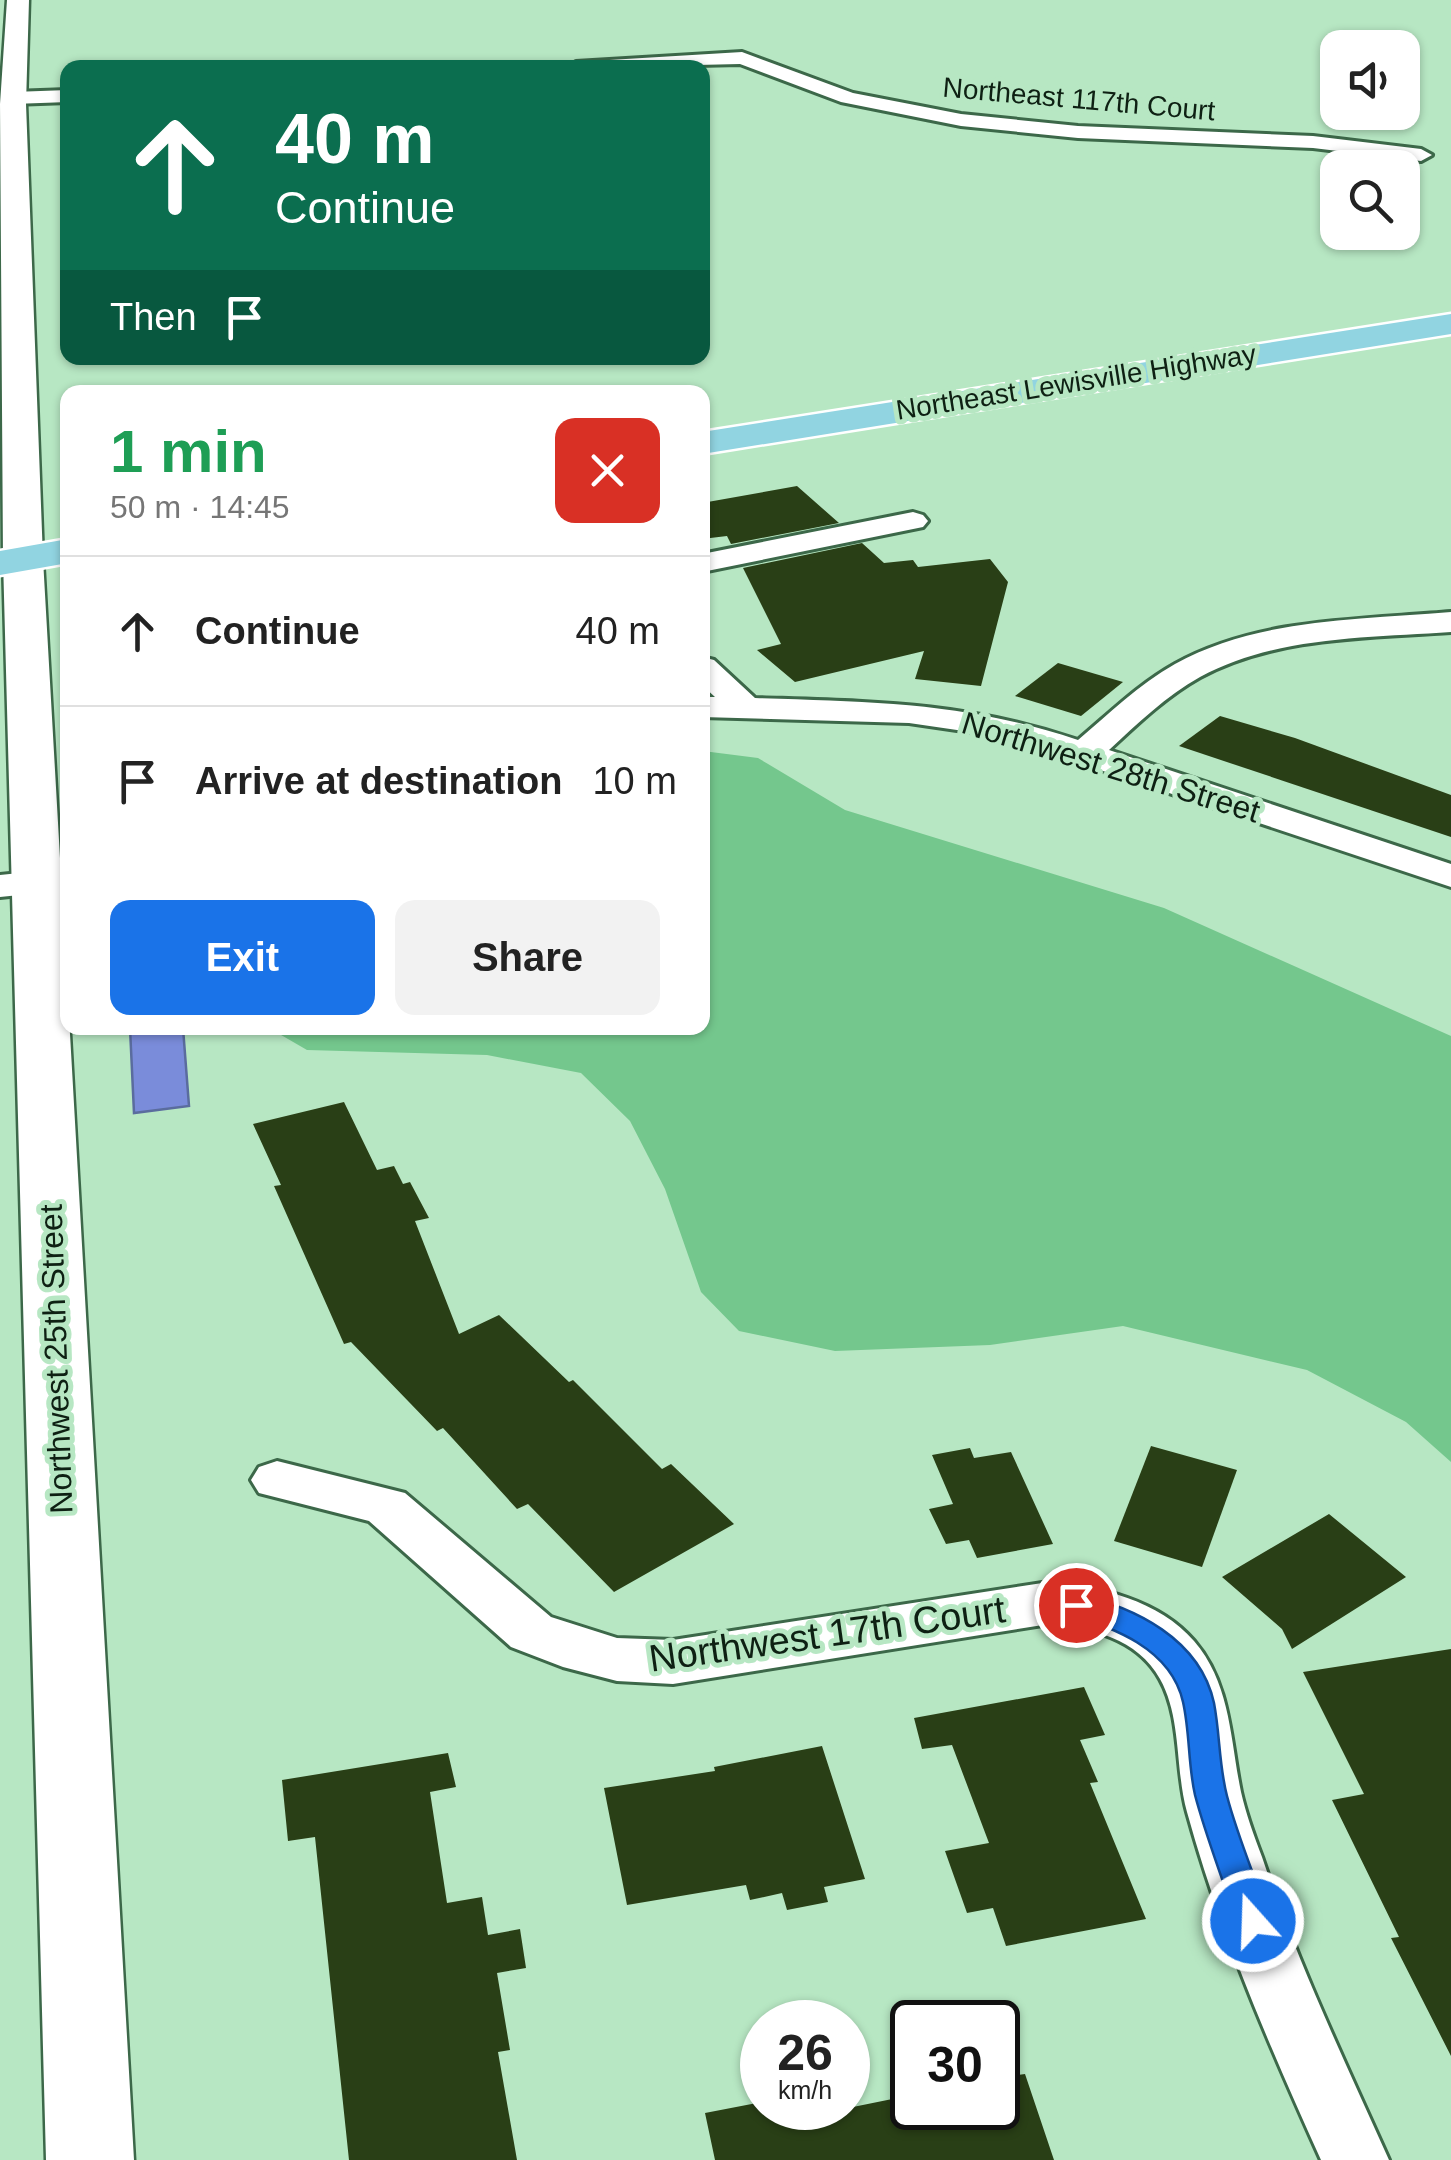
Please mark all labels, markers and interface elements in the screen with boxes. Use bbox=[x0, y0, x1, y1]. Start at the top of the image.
map controls bbox=[1320, 30, 1420, 250]
button: sound bbox=[1320, 30, 1420, 130]
street label: Northeast 117th Court bbox=[941, 72, 1217, 126]
icon: ahead bbox=[110, 100, 240, 230]
text: 40 m bbox=[275, 100, 435, 178]
button: search bbox=[1320, 150, 1420, 250]
text: Continue bbox=[275, 182, 455, 233]
icon: arrive bbox=[217, 290, 272, 345]
text: Then bbox=[110, 296, 197, 338]
street label: Northeast Lewisville Highway bbox=[894, 338, 1258, 426]
text: 1 min bbox=[110, 418, 267, 485]
button: close bbox=[555, 418, 660, 523]
text: 50 m · 14:45 bbox=[110, 489, 290, 525]
icon: ahead bbox=[110, 604, 165, 659]
text: Continue bbox=[195, 610, 360, 652]
text: 40 m bbox=[576, 610, 660, 652]
street label: Northwest 28th Street bbox=[958, 705, 1264, 829]
icon: arrive bbox=[110, 754, 165, 809]
text: Arrive at destination bbox=[195, 760, 562, 802]
text: 10 m bbox=[592, 760, 677, 802]
button: Exit bbox=[110, 900, 375, 1015]
button: Share bbox=[395, 900, 660, 1015]
street label: Northwest 25th Street bbox=[33, 1204, 79, 1514]
pin bbox=[1034, 1563, 1119, 1648]
icon: arrive bbox=[1049, 1578, 1104, 1633]
street label: Northwest 17th Court bbox=[646, 1588, 1008, 1680]
position arrow bbox=[1201, 1869, 1305, 1973]
speed limit sign: 30 bbox=[890, 2000, 1020, 2130]
text: 26 bbox=[777, 2025, 833, 2081]
text: km/h bbox=[778, 2076, 832, 2104]

